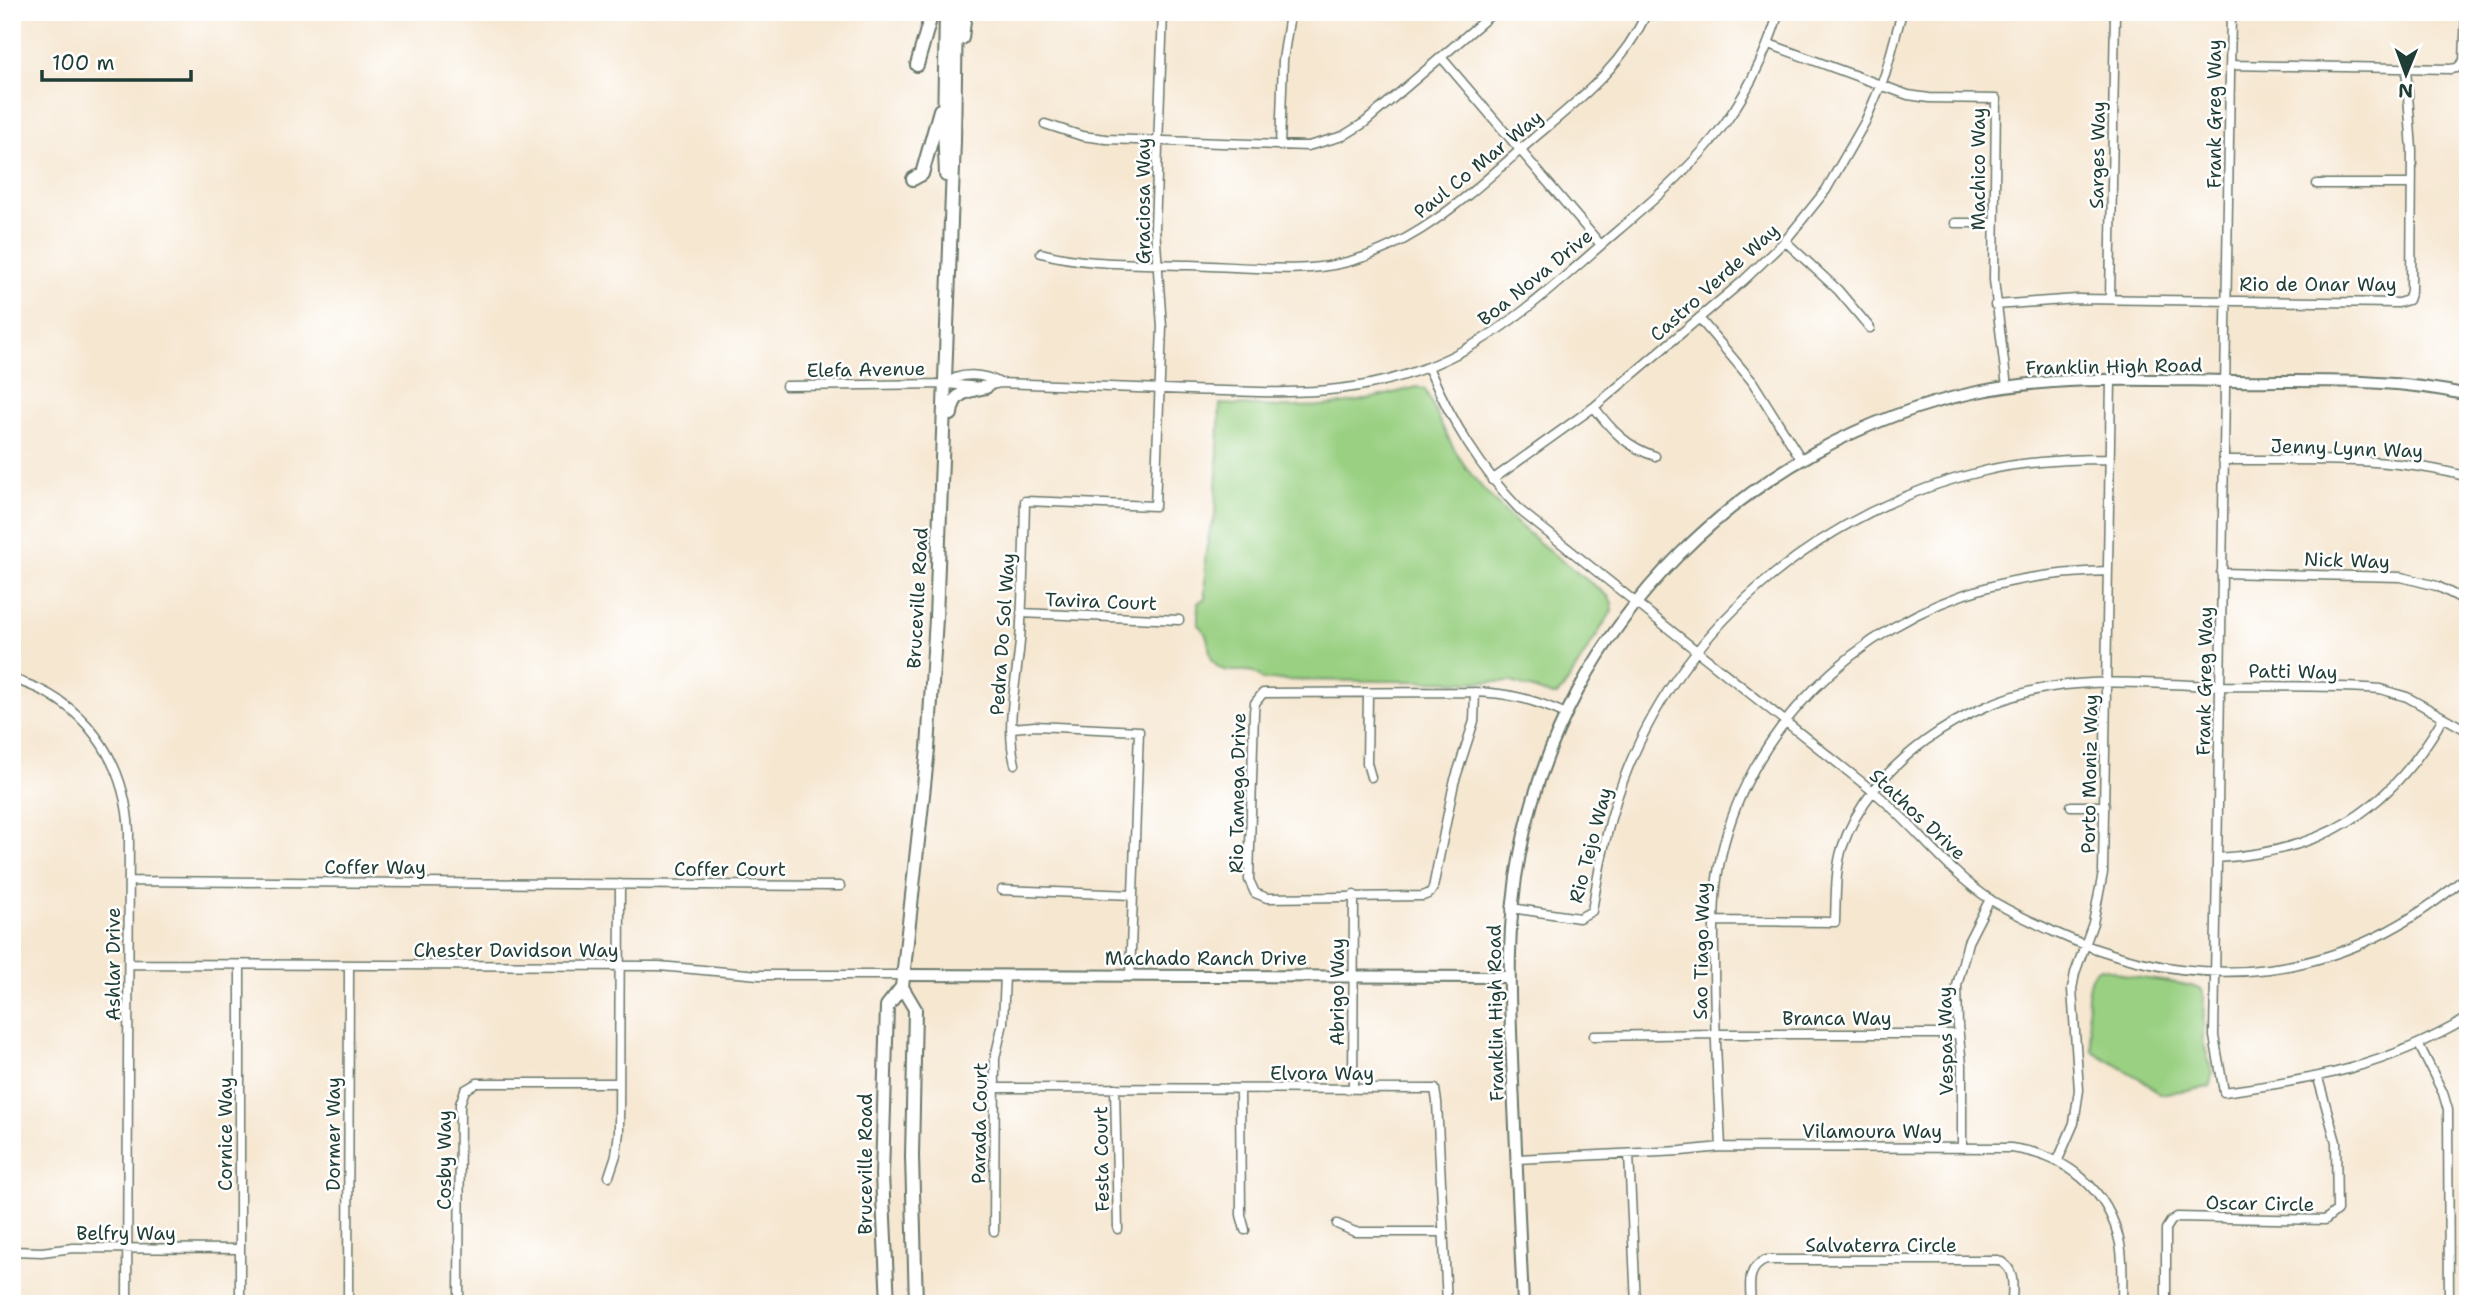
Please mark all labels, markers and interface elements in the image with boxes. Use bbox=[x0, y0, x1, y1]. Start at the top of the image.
scale bar bbox=[42, 38, 191, 82]
north arrow bbox=[2372, 38, 2442, 108]
street label: Frank Greg Way bbox=[2202, 39, 2227, 189]
text: 100 m bbox=[52, 49, 115, 77]
text: N bbox=[2398, 78, 2413, 103]
street label: Sarges Way bbox=[2084, 101, 2111, 209]
street label: Paul Co Mar Way bbox=[1409, 105, 1548, 224]
street label: Machico Way bbox=[1966, 108, 1991, 230]
street label: Graciosa Way bbox=[1131, 138, 1156, 264]
street label: Castro Verde Way bbox=[1645, 218, 1784, 347]
street label: Boa Nova Drive bbox=[1473, 223, 1598, 331]
street label: Rio de Onar Way bbox=[2239, 272, 2397, 297]
street label: Franklin High Road bbox=[2025, 352, 2203, 381]
street label: Elefa Avenue bbox=[806, 356, 926, 383]
street label: Jenny Lynn Way bbox=[2270, 433, 2424, 464]
street label: Bruceville Road bbox=[901, 527, 934, 669]
street label: Nick Way bbox=[2304, 547, 2390, 574]
street label: Pedra Do Sol Way bbox=[984, 552, 1021, 716]
street label: Tavira Court bbox=[1045, 587, 1157, 616]
street label: Frank Greg Way bbox=[2191, 606, 2218, 756]
street label: Patti Way bbox=[2248, 658, 2338, 685]
street label: Porto Moniz Way bbox=[2076, 694, 2103, 854]
street label: Rio Tamega Drive bbox=[1224, 712, 1251, 874]
street label: Stathos Drive bbox=[1864, 763, 1971, 866]
street label: Rio Tejo Way bbox=[1563, 784, 1618, 906]
street label: Coffer Way bbox=[324, 855, 426, 880]
street label: Coffer Court bbox=[674, 857, 786, 882]
street label: Sao Tiago Way bbox=[1688, 882, 1715, 1020]
street label: Ashlar Drive bbox=[101, 907, 126, 1021]
street label: Franklin High Road bbox=[1481, 924, 1510, 1102]
street label: Chester Davidson Way bbox=[413, 938, 619, 963]
street label: Abrigo Way bbox=[1325, 938, 1350, 1046]
street label: Machado Ranch Drive bbox=[1105, 946, 1307, 971]
street label: Vespas Way bbox=[1932, 986, 1959, 1096]
street label: Branca Way bbox=[1782, 1006, 1892, 1031]
street label: Elvora Way bbox=[1270, 1061, 1374, 1086]
street label: Parada Court bbox=[966, 1062, 993, 1184]
street label: Cornice Way bbox=[213, 1077, 238, 1191]
street label: Dormer Way bbox=[321, 1077, 346, 1191]
street label: Bruceville Road bbox=[853, 1093, 878, 1235]
street label: Festa Court bbox=[1088, 1106, 1115, 1212]
street label: Cosby Way bbox=[432, 1110, 457, 1210]
street label: Vilamoura Way bbox=[1802, 1119, 1942, 1144]
street label: Oscar Circle bbox=[2205, 1190, 2315, 1217]
street label: Belfry Way bbox=[76, 1221, 176, 1246]
street label: Salvaterra Circle bbox=[1805, 1233, 1957, 1258]

